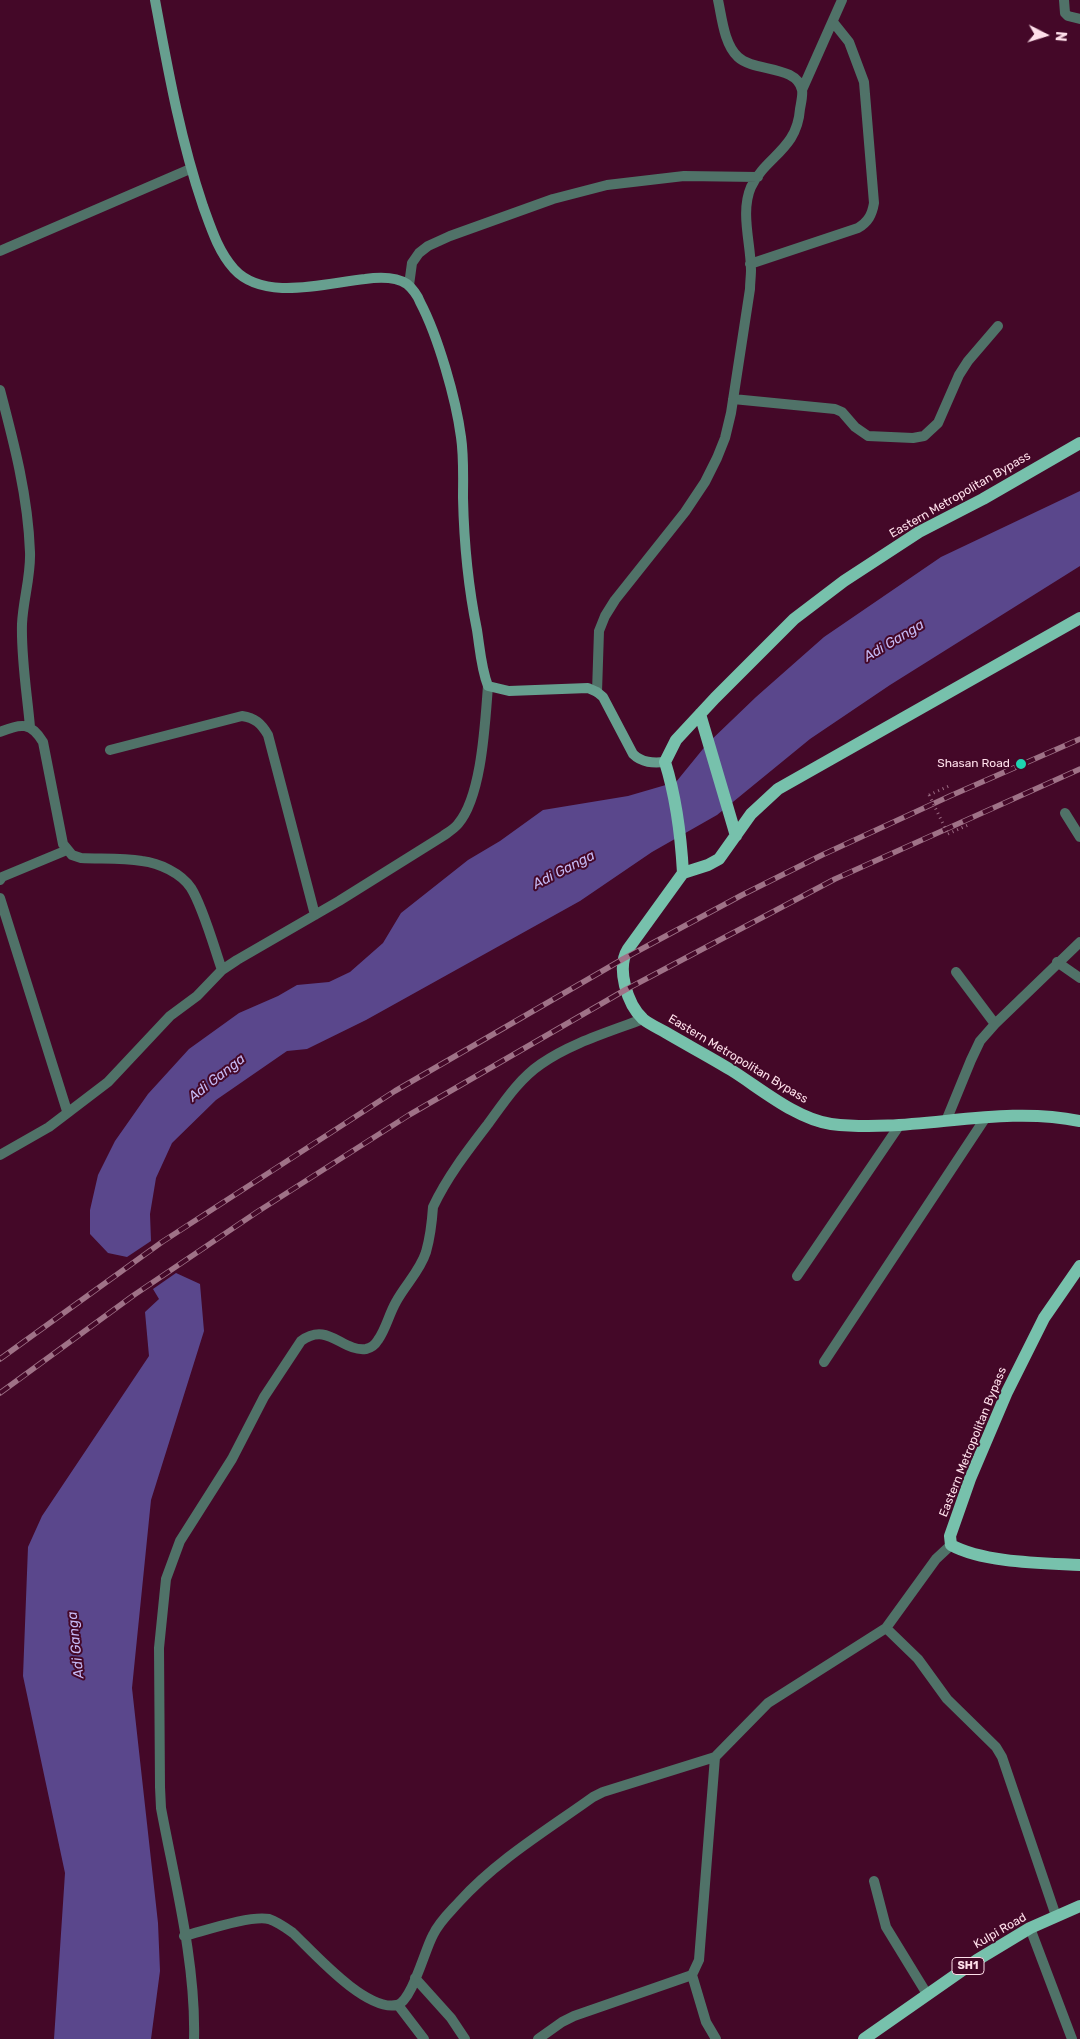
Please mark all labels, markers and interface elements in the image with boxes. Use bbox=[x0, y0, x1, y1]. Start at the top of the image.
north arrow bbox=[1020, 10, 1070, 60]
text: N bbox=[1052, 31, 1069, 42]
street label: Eastern Metropolitan Bypass bbox=[887, 449, 1033, 541]
water label: Adi Ganga bbox=[861, 616, 927, 666]
place label: Shasan Road bbox=[937, 757, 1010, 771]
marker: Shasan Road bbox=[1014, 757, 1028, 771]
water label: Adi Ganga bbox=[530, 847, 598, 893]
street label: Eastern Metropolitan Bypass bbox=[666, 1012, 810, 1106]
water label: Adi Ganga bbox=[185, 1051, 249, 1105]
street label: Eastern Metropolitan Bypass bbox=[936, 1365, 1010, 1519]
water label: Adi Ganga bbox=[64, 1611, 88, 1679]
street label: Kulpi Road bbox=[971, 1910, 1029, 1952]
road number: SH1 bbox=[952, 1958, 984, 1974]

